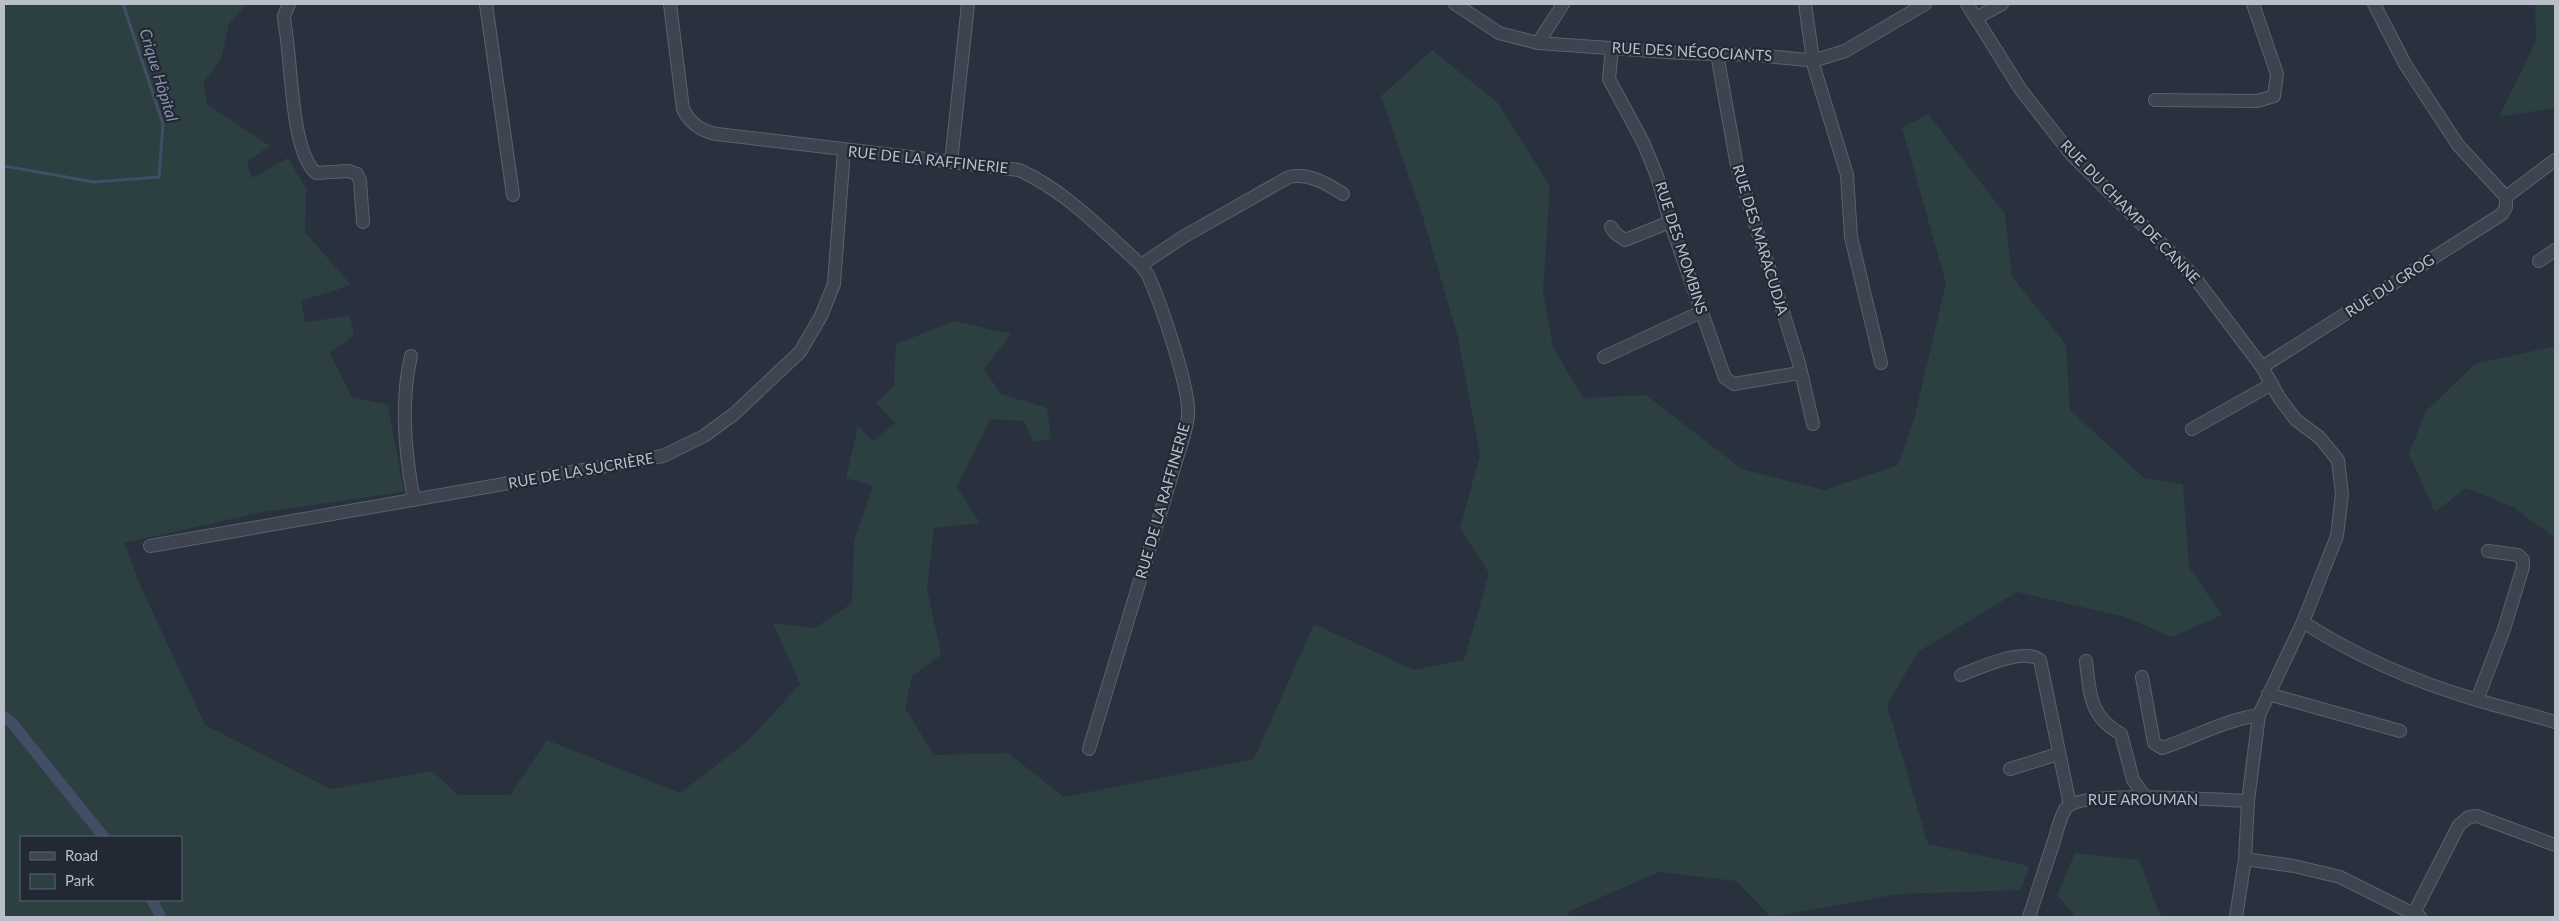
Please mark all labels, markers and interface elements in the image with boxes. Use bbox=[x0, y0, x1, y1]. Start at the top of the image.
water label: Crique Hôpital bbox=[136, 26, 183, 124]
street label: RUE DES NÉGOCIANTS bbox=[1611, 38, 1773, 64]
street label: RUE DU CHAMP DE CANNE bbox=[2057, 136, 2204, 287]
street label: RUE DE LA RAFFINERIE bbox=[847, 142, 1009, 176]
street label: RUE DES MARACUDJA bbox=[1729, 162, 1793, 318]
street label: RUE DES MOMBINS bbox=[1652, 179, 1712, 316]
street label: RUE DU GROG bbox=[2342, 250, 2437, 321]
street label: RUE DE LA RAFFINERIE bbox=[1131, 421, 1193, 581]
street label: RUE DE LA SUCRIÈRE bbox=[507, 448, 655, 492]
street label: RUE AROUMAN bbox=[2088, 790, 2198, 808]
legend bbox=[20, 836, 182, 901]
text: Road bbox=[65, 846, 98, 864]
text: Park bbox=[65, 871, 95, 889]

